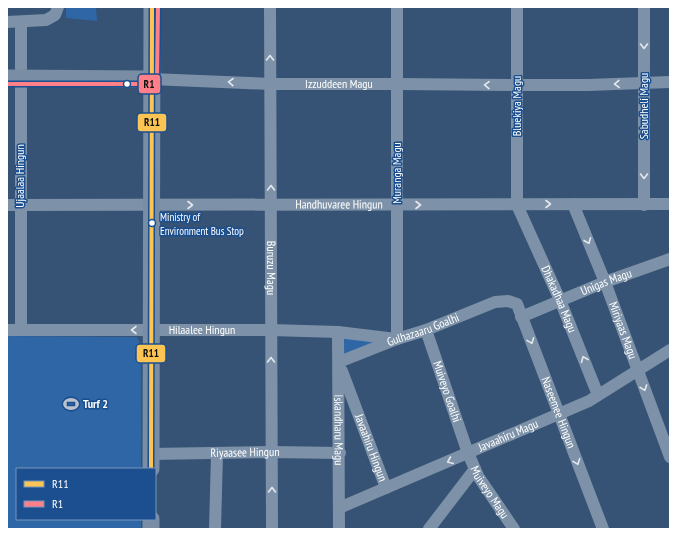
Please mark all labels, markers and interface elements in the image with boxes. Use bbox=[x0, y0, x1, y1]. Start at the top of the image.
one-way arrow bbox=[640, 43, 648, 49]
one-way arrow bbox=[266, 55, 274, 61]
street label: Sabudheli Magu bbox=[636, 73, 651, 139]
line badge: R1 bbox=[138, 74, 161, 94]
street label: Izzuddeen Magu bbox=[305, 76, 373, 91]
street label: Bluekiya Magu bbox=[509, 76, 524, 136]
text: R1 bbox=[144, 77, 154, 91]
one-way arrow bbox=[228, 78, 234, 87]
unlabelled marker bbox=[122, 79, 132, 89]
one-way arrow bbox=[614, 79, 620, 88]
one-way arrow bbox=[484, 81, 490, 89]
line badge: R11 bbox=[137, 113, 167, 132]
text: R11 bbox=[144, 115, 160, 129]
street label: Muranga Magu bbox=[389, 142, 404, 204]
street label: Ujaalaa Hingun bbox=[12, 144, 27, 208]
one-way arrow bbox=[640, 173, 648, 179]
one-way arrow bbox=[267, 185, 275, 191]
street label: Handhuvaree Hingun bbox=[295, 196, 383, 212]
one-way arrow bbox=[545, 200, 551, 208]
one-way arrow bbox=[187, 201, 193, 210]
one-way arrow bbox=[415, 201, 421, 209]
place label: Ministry of Environment Bus Stop bbox=[160, 210, 244, 238]
marker: Ministry of Environment Bus Stop bbox=[147, 218, 157, 228]
one-way arrow bbox=[583, 236, 591, 244]
street label: Buruzu Magu bbox=[264, 241, 279, 295]
street label: Dhakadhaa Magu bbox=[538, 263, 580, 335]
street label: Unigas Magu bbox=[578, 265, 634, 298]
street label: Miriyaas Magu bbox=[606, 300, 641, 361]
street label: Gulhazaaru Goalhi bbox=[385, 309, 461, 349]
street label: Hilaalee Hingun bbox=[169, 322, 235, 337]
one-way arrow bbox=[131, 326, 137, 334]
one-way arrow bbox=[526, 337, 534, 344]
line badge: R11 bbox=[136, 344, 166, 363]
text: R11 bbox=[143, 346, 159, 360]
one-way arrow bbox=[580, 355, 588, 362]
one-way arrow bbox=[267, 357, 275, 363]
street label: Muiveyo Goalhi bbox=[430, 359, 465, 424]
street label: Naseemee Hingun bbox=[539, 375, 579, 450]
one-way arrow bbox=[639, 385, 647, 392]
sports icon: Turf 2 bbox=[62, 395, 80, 413]
street label: Iskandharu Magu bbox=[331, 395, 347, 465]
place label: Turf 2 bbox=[83, 396, 108, 411]
street label: Javaahiru Hingun bbox=[351, 411, 391, 483]
street label: Javaahiru Magu bbox=[475, 416, 540, 455]
street label: Riyaasee Hingun bbox=[210, 444, 280, 460]
one-way arrow bbox=[447, 456, 454, 464]
one-way arrow bbox=[573, 458, 581, 465]
street label: Muiveyo Magu bbox=[468, 464, 513, 521]
legend bbox=[16, 468, 156, 520]
text: R11 bbox=[52, 476, 69, 491]
one-way arrow bbox=[267, 487, 276, 493]
text: R1 bbox=[52, 496, 63, 511]

